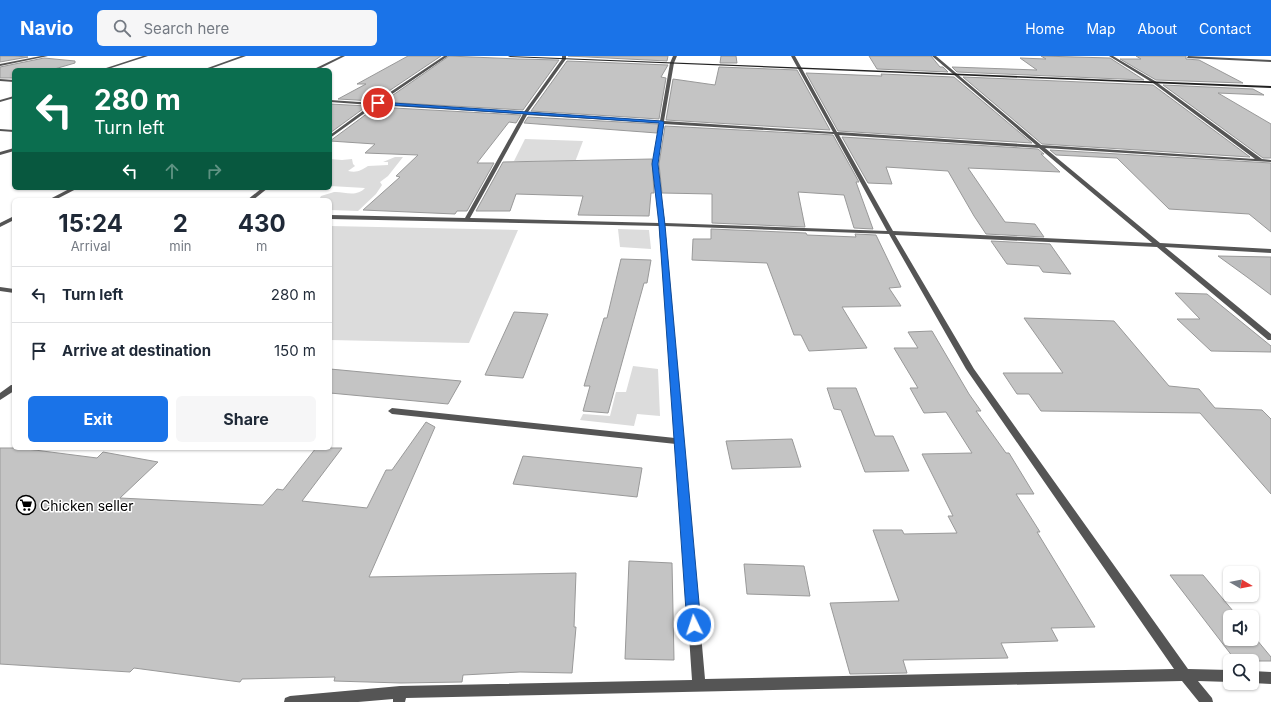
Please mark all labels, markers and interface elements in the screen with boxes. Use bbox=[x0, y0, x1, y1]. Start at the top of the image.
search box bbox=[97, 10, 377, 46]
text: Navio bbox=[20, 17, 73, 40]
icon: search bbox=[111, 17, 133, 39]
text: Search here bbox=[143, 19, 229, 38]
text: Home bbox=[1025, 20, 1064, 37]
text: Map bbox=[1086, 20, 1116, 37]
text: About bbox=[1138, 20, 1177, 37]
text: Contact bbox=[1199, 20, 1251, 37]
text: 280 m bbox=[94, 83, 181, 117]
icon: left bbox=[28, 84, 80, 136]
pin bbox=[361, 86, 395, 120]
icon: arrive bbox=[367, 92, 389, 114]
text: Turn left bbox=[94, 117, 164, 138]
icon: left bbox=[119, 160, 141, 182]
icon: ahead bbox=[161, 160, 183, 182]
icon: right bbox=[203, 160, 225, 182]
text: 15:24 bbox=[58, 209, 123, 238]
text: 2 bbox=[173, 209, 188, 238]
text: 430 bbox=[238, 209, 286, 238]
text: Arrival bbox=[71, 238, 111, 254]
text: min bbox=[169, 238, 192, 254]
text: m bbox=[256, 238, 267, 254]
icon: left bbox=[28, 284, 50, 306]
text: Turn left bbox=[62, 285, 123, 304]
text: 280 m bbox=[271, 285, 316, 304]
icon: arrive bbox=[28, 340, 50, 362]
text: Arrive at destination bbox=[62, 341, 211, 360]
text: 150 m bbox=[274, 341, 316, 360]
button: Exit bbox=[28, 396, 168, 442]
button: Share bbox=[176, 396, 316, 442]
supermarket icon: Chicken seller bbox=[15, 494, 37, 516]
place label: Chicken seller bbox=[40, 497, 133, 514]
north arrow bbox=[1223, 566, 1259, 602]
map controls bbox=[1223, 566, 1259, 690]
position arrow bbox=[673, 604, 715, 646]
button: sound bbox=[1223, 610, 1259, 646]
button: search bbox=[1223, 654, 1259, 690]

